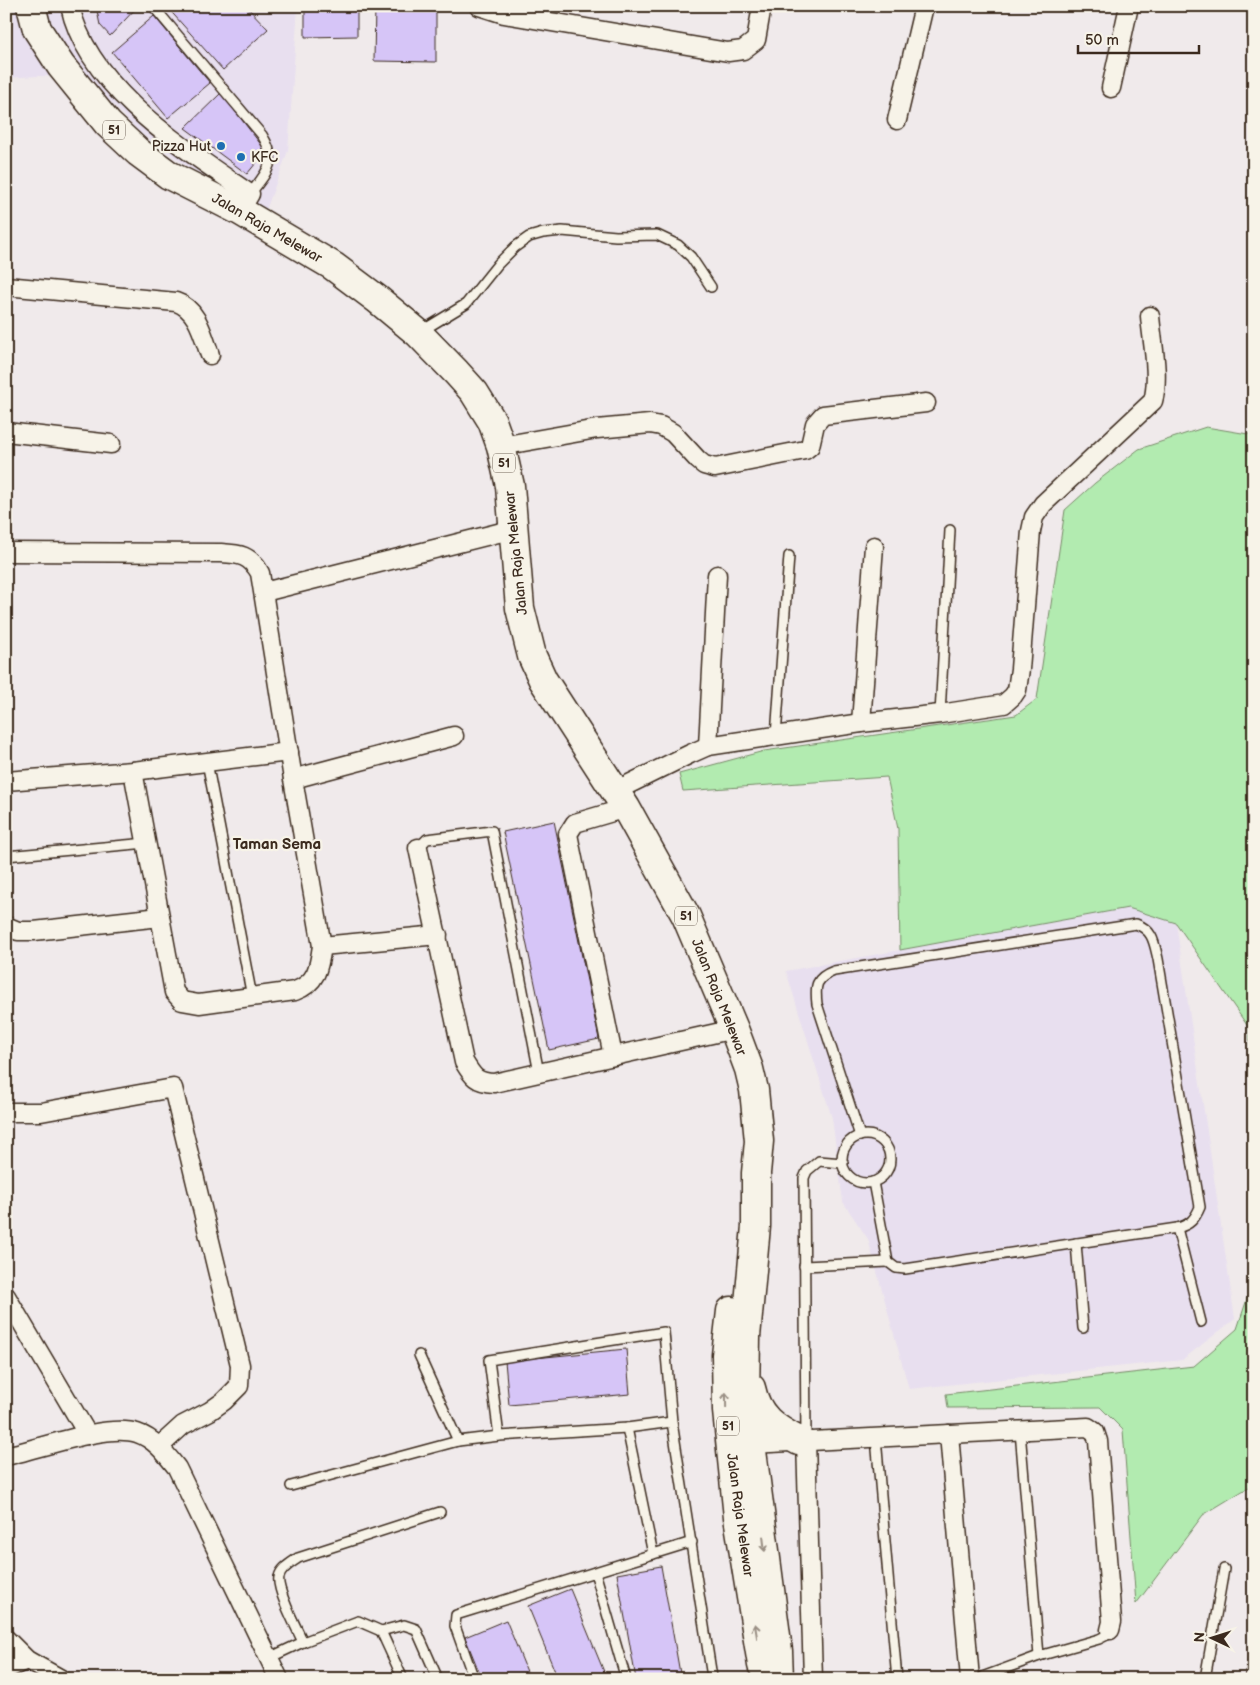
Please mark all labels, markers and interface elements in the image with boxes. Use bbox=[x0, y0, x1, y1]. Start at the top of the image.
scale bar bbox=[1078, 22, 1199, 54]
text: 50 m bbox=[1085, 31, 1119, 50]
road number: 51 bbox=[103, 120, 125, 140]
place label: Pizza Hut bbox=[152, 138, 212, 155]
marker: Pizza Hut bbox=[215, 140, 227, 152]
place label: KFC bbox=[251, 149, 278, 166]
marker: KFC bbox=[235, 151, 247, 163]
street label: Jalan Raja Melewar bbox=[209, 190, 326, 267]
road number: 51 bbox=[493, 453, 515, 472]
street label: Jalan Raja Melewar bbox=[501, 489, 531, 616]
district label: Taman Sema bbox=[233, 835, 321, 854]
road number: 51 bbox=[675, 906, 697, 926]
street label: Jalan Raja Melewar bbox=[688, 936, 751, 1059]
one-way arrow bbox=[722, 1393, 731, 1409]
road number: 51 bbox=[717, 1416, 739, 1435]
street label: Jalan Raja Melewar bbox=[723, 1452, 757, 1579]
one-way arrow bbox=[760, 1536, 770, 1552]
north arrow bbox=[1188, 1612, 1238, 1662]
one-way arrow bbox=[751, 1623, 761, 1639]
text: N bbox=[1191, 1631, 1208, 1643]

